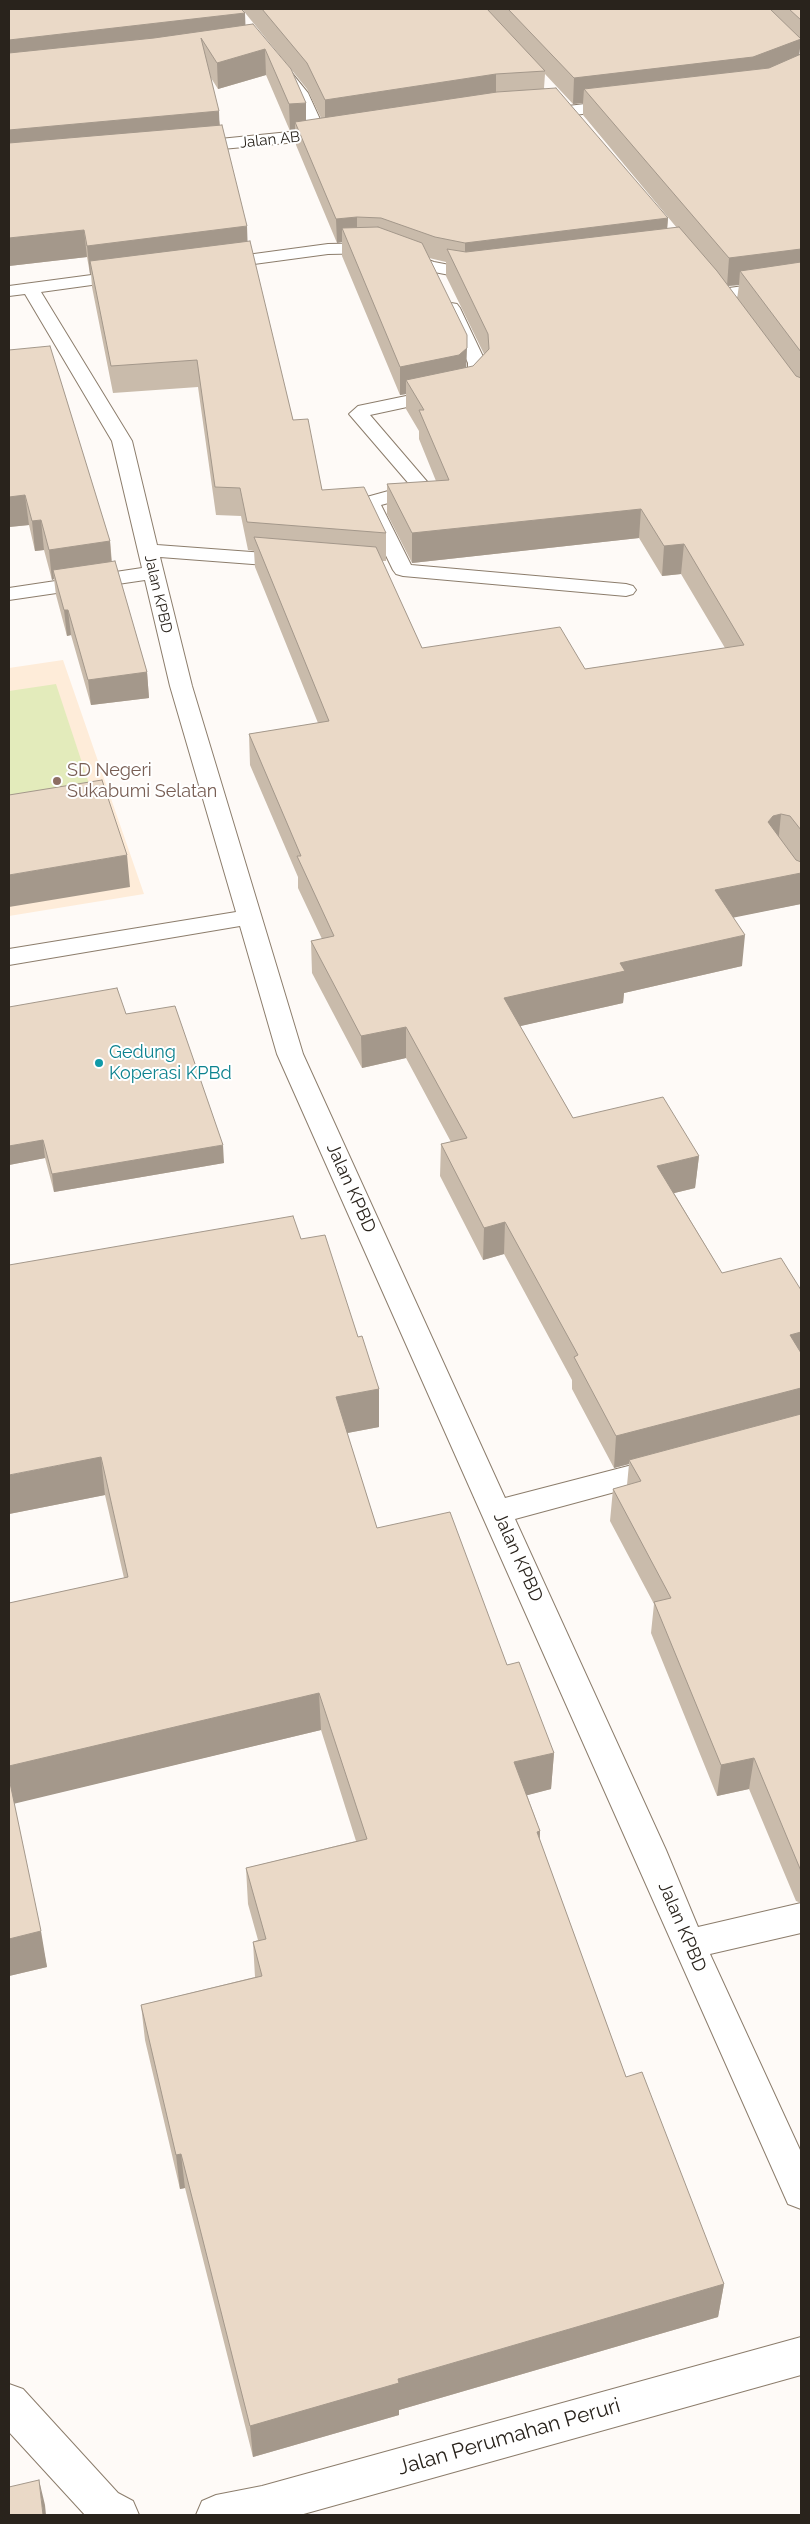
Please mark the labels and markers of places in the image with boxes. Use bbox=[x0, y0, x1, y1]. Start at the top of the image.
place label: SD Negeri Sukabumi Selatan bbox=[67, 760, 217, 802]
marker: SD Negeri Sukabumi Selatan bbox=[51, 775, 63, 787]
place label: Gedung Koperasi KPBd bbox=[109, 1042, 232, 1084]
marker: Gedung Koperasi KPBd bbox=[93, 1057, 105, 1069]

